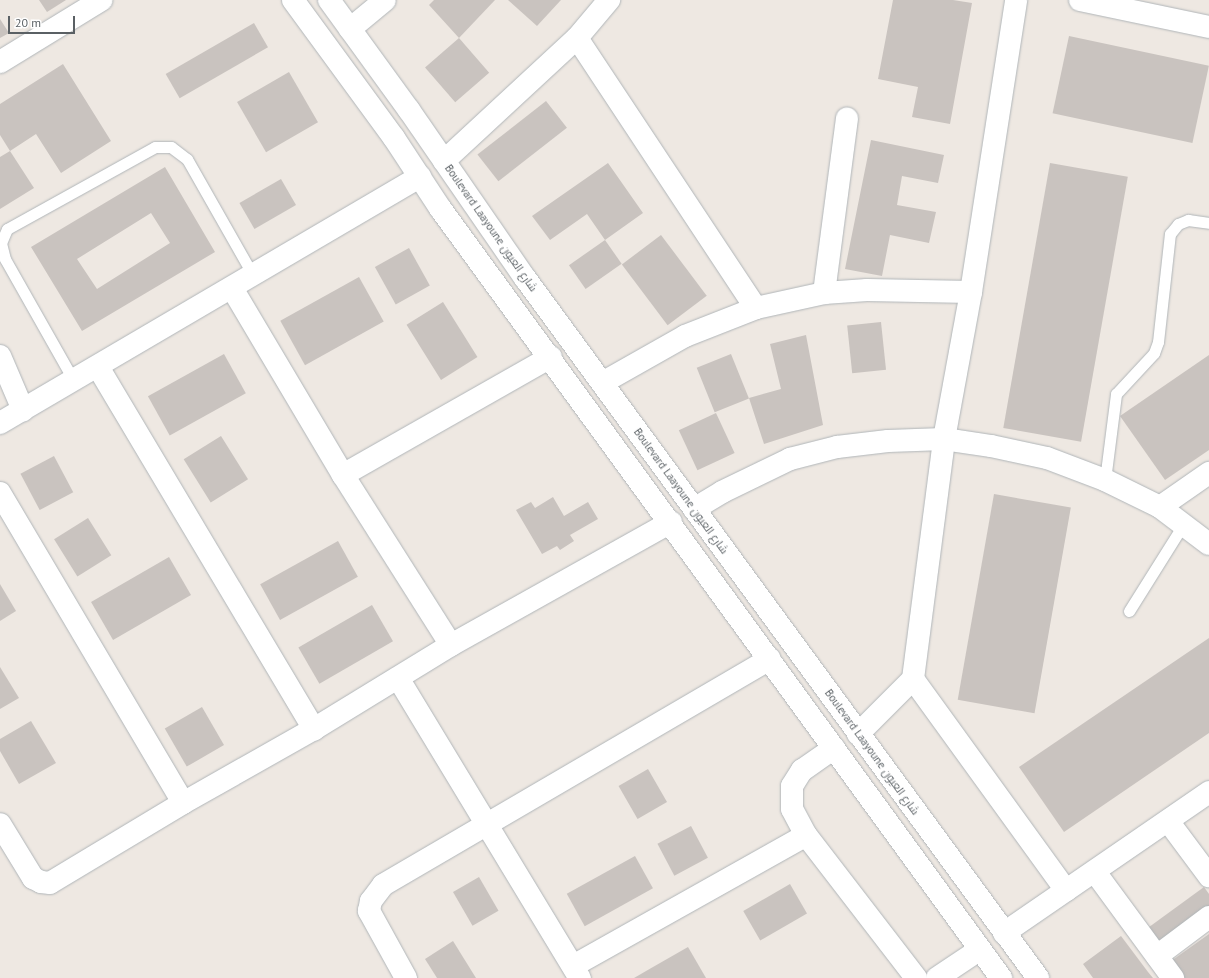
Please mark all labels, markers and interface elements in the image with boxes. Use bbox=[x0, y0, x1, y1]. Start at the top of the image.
scale bar bbox=[10, 8, 77, 34]
text: 20 m bbox=[15, 15, 41, 30]
street label: Boulevard Laayoune شارع العيون bbox=[442, 162, 540, 294]
street label: Boulevard Laayoune شارع العيون bbox=[631, 426, 731, 556]
street label: Boulevard Laayoune شارع العيون bbox=[822, 687, 922, 817]

